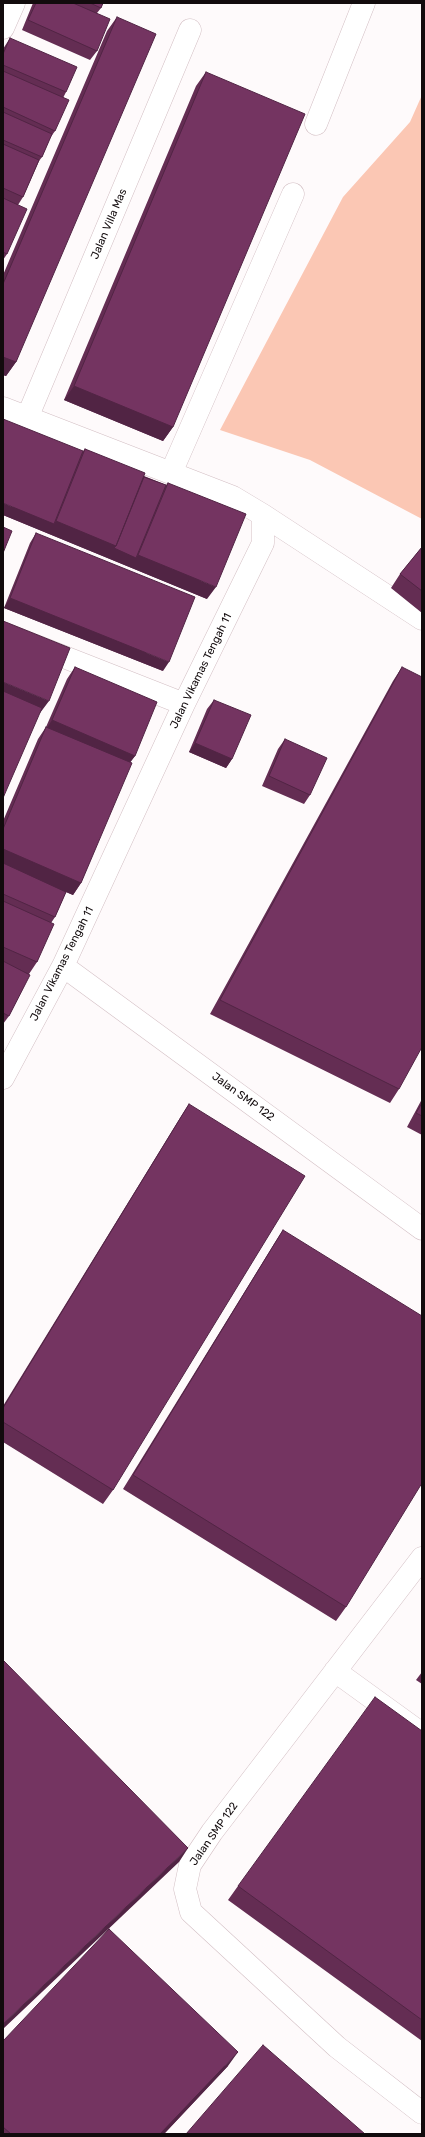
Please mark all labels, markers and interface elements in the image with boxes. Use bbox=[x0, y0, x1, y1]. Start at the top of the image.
street label: Jalan Villa Mas bbox=[88, 187, 130, 261]
street label: Jalan Vikamas Tengah 11 bbox=[167, 611, 235, 731]
street label: Jalan Vikamas Tengah 11 bbox=[27, 905, 97, 1023]
street label: Jalan SMP 122 bbox=[209, 1070, 277, 1124]
street label: Jalan SMP 122 bbox=[187, 1800, 241, 1868]

